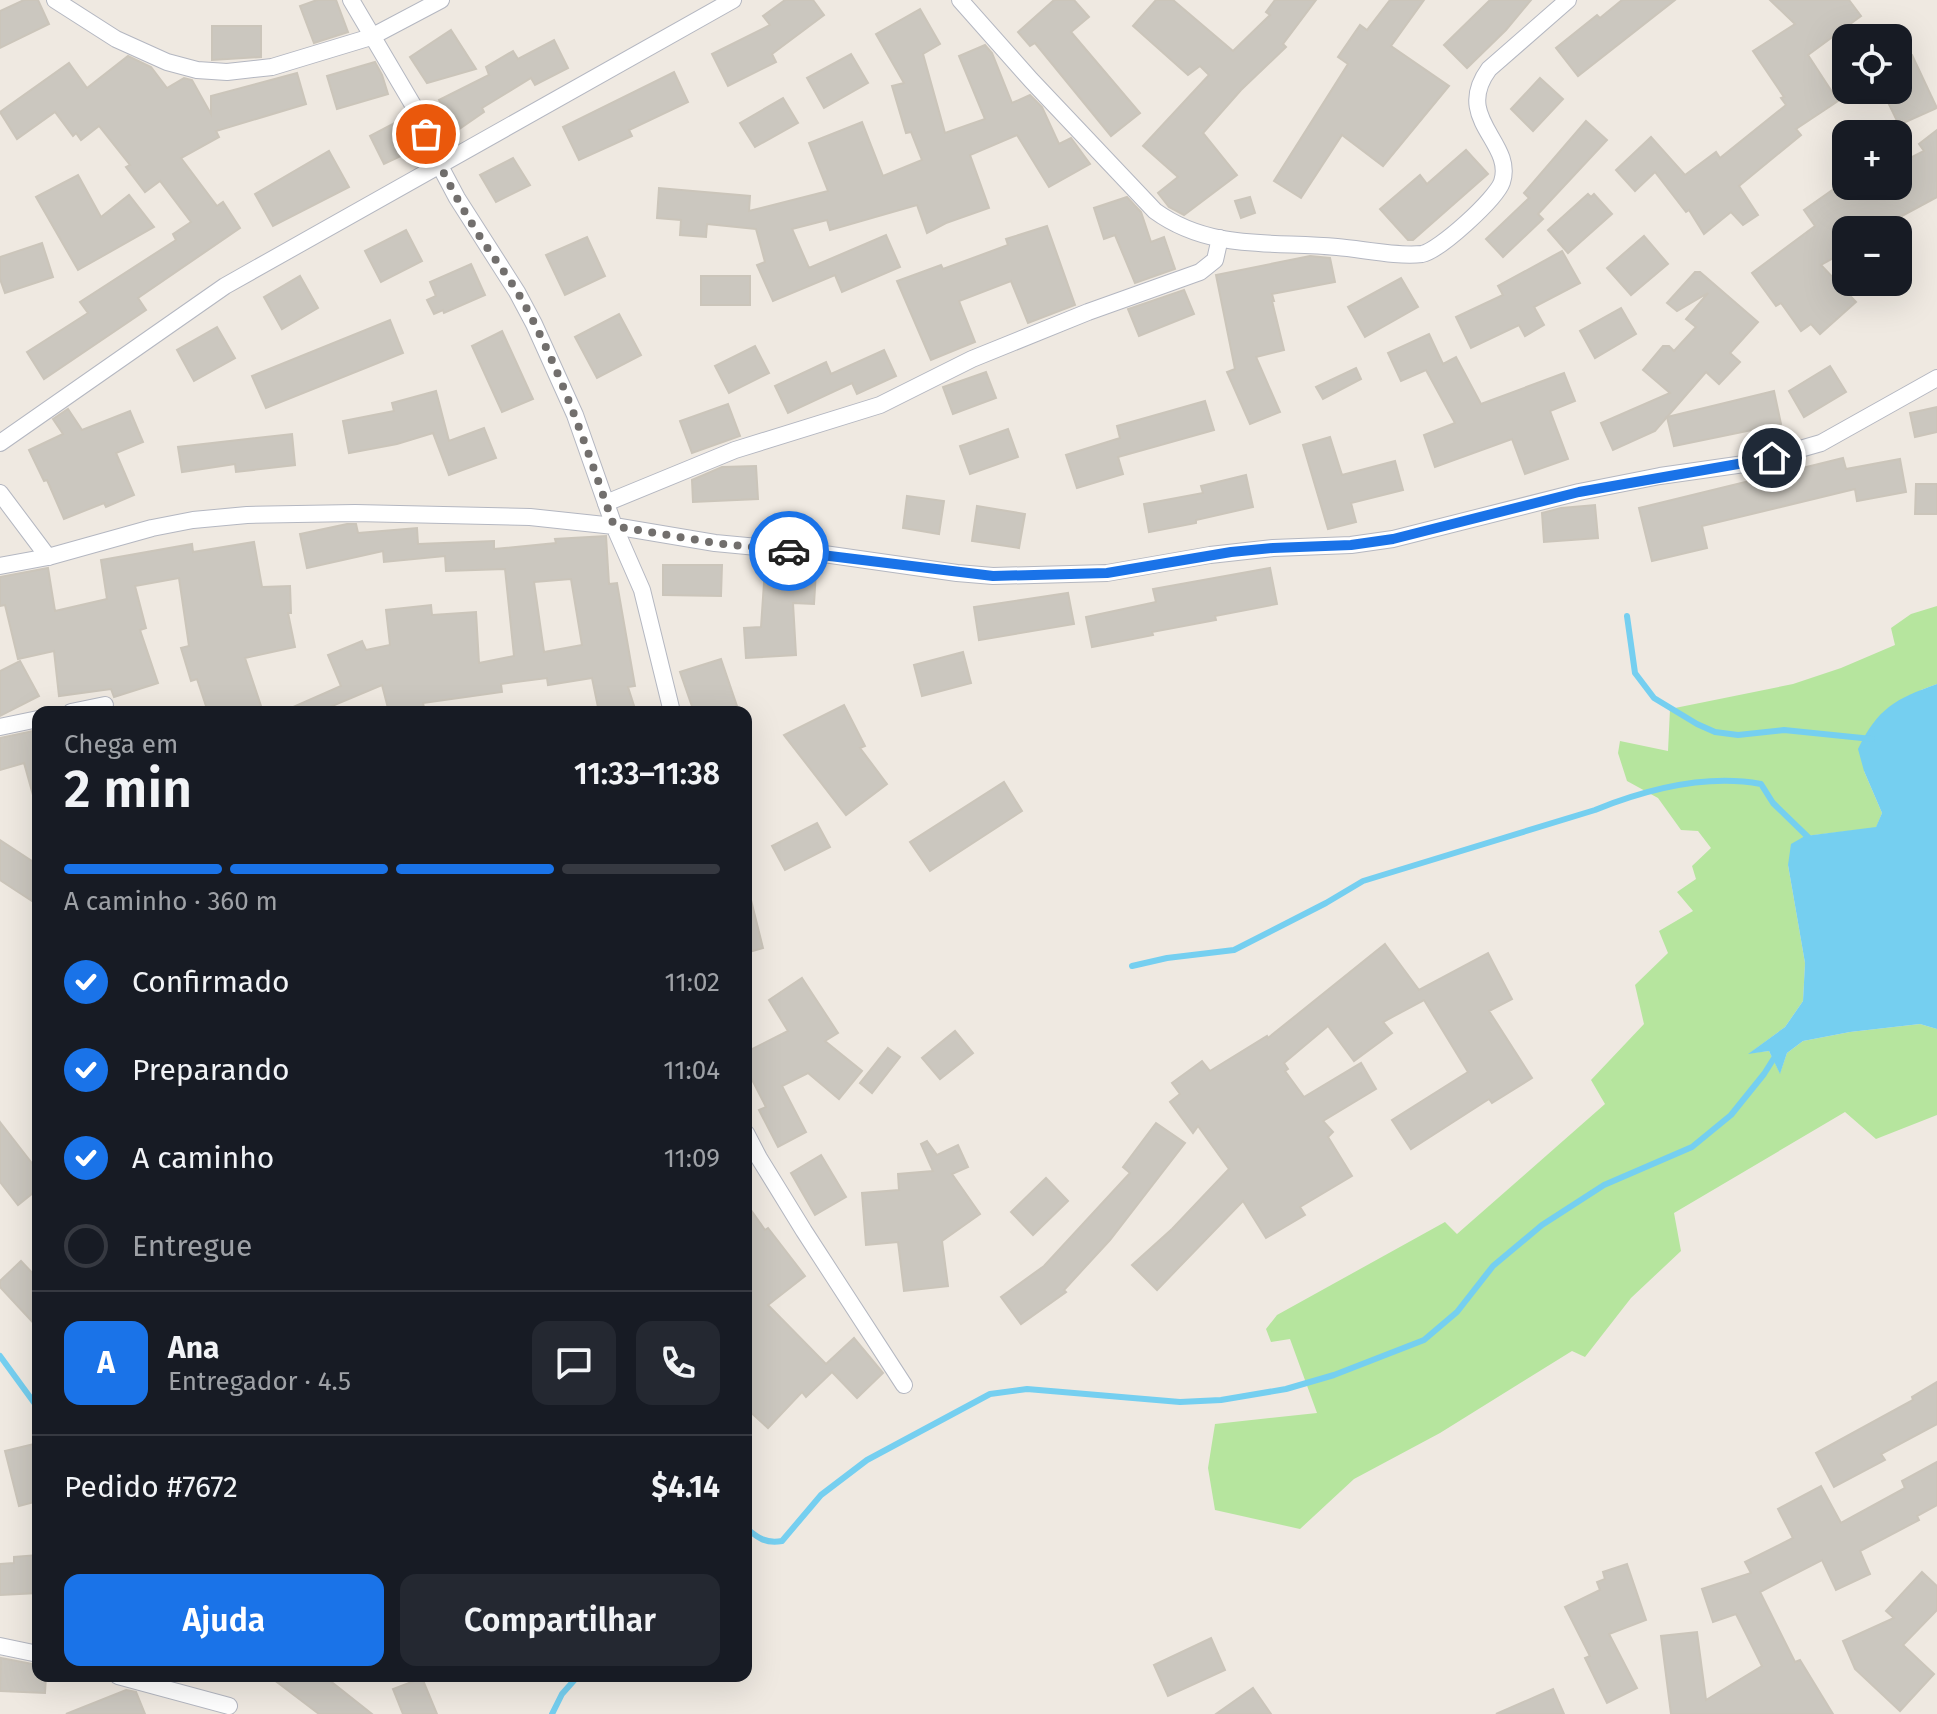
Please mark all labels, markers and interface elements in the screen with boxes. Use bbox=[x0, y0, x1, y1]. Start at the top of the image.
map controls bbox=[1832, 24, 1912, 296]
button: locate bbox=[1832, 24, 1912, 104]
pin bbox=[392, 100, 460, 168]
icon: bag bbox=[404, 112, 448, 156]
button: + bbox=[1832, 120, 1912, 200]
button: − bbox=[1832, 216, 1912, 296]
pin bbox=[1738, 424, 1806, 492]
icon: home bbox=[1750, 436, 1794, 480]
courier bbox=[749, 511, 829, 591]
icon: car bbox=[767, 529, 811, 573]
text: Chega em bbox=[64, 729, 178, 760]
text: 11:33–11:38 bbox=[574, 756, 720, 792]
text: 2 min bbox=[64, 758, 192, 821]
text: A caminho · 360 m bbox=[64, 886, 278, 917]
icon: check bbox=[64, 960, 108, 1004]
text: Confirmado bbox=[132, 964, 290, 1000]
text: 11:02 bbox=[665, 967, 720, 998]
icon: check bbox=[64, 1048, 108, 1092]
text: Preparando bbox=[132, 1052, 290, 1088]
text: 11:04 bbox=[663, 1055, 720, 1086]
icon: check bbox=[64, 1136, 108, 1180]
text: A caminho bbox=[132, 1140, 274, 1176]
text: 11:09 bbox=[664, 1143, 720, 1174]
text: Entregue bbox=[132, 1228, 252, 1264]
button: chat bbox=[532, 1321, 616, 1405]
button: phone bbox=[636, 1321, 720, 1405]
text: Ana bbox=[168, 1330, 219, 1366]
text: A bbox=[97, 1345, 115, 1381]
text: Entregador · 4.5 bbox=[168, 1366, 351, 1397]
text: Pedido #7672 bbox=[64, 1469, 238, 1505]
text: $4.14 bbox=[652, 1469, 720, 1505]
button: Ajuda bbox=[64, 1574, 384, 1666]
button: Compartilhar bbox=[400, 1574, 720, 1666]

